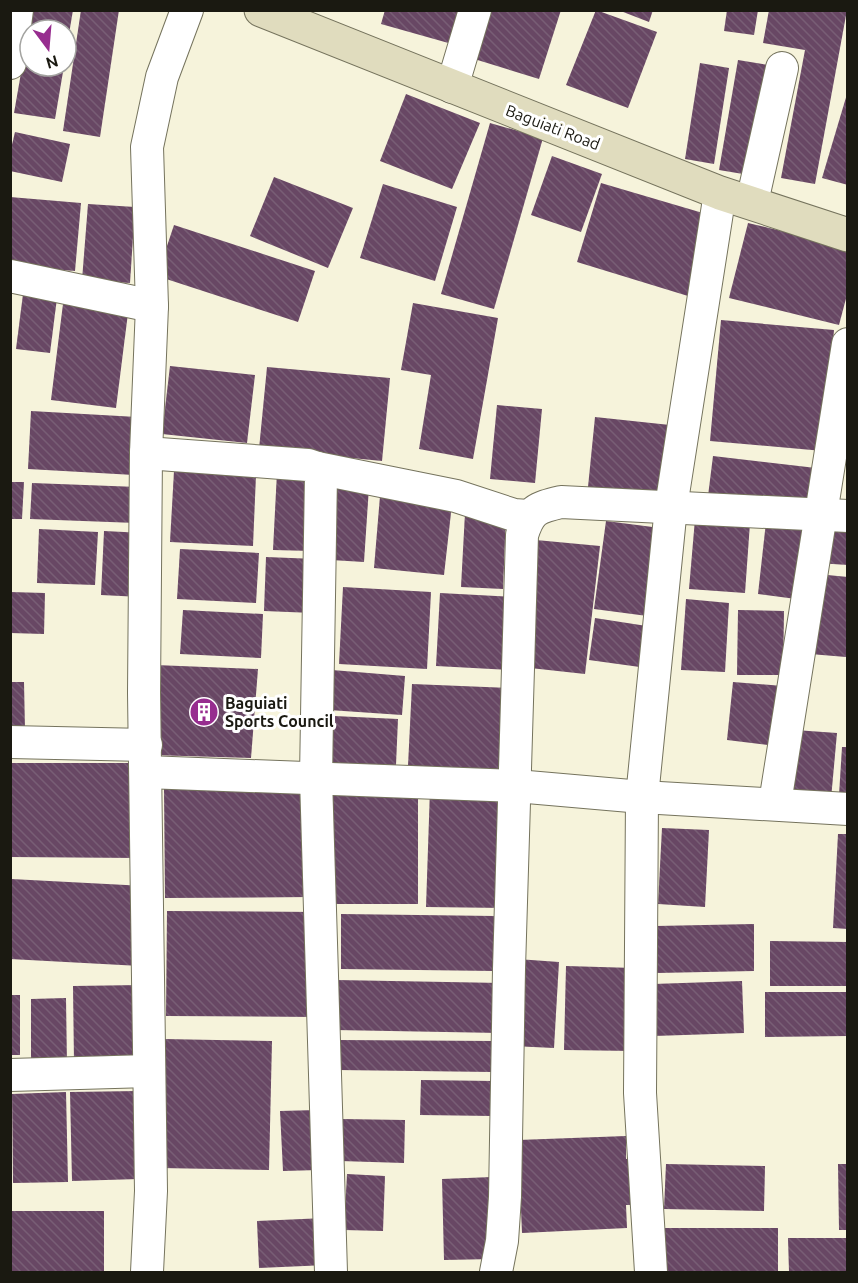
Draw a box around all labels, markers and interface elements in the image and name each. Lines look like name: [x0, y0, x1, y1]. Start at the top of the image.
north arrow: [18, 18, 78, 78]
text: N: [44, 52, 60, 73]
street label: Baguiati Road: [503, 101, 603, 153]
place label: Baguiati Sports Council: [225, 694, 334, 730]
building icon: Baguiati Sports Council: [188, 696, 220, 728]

